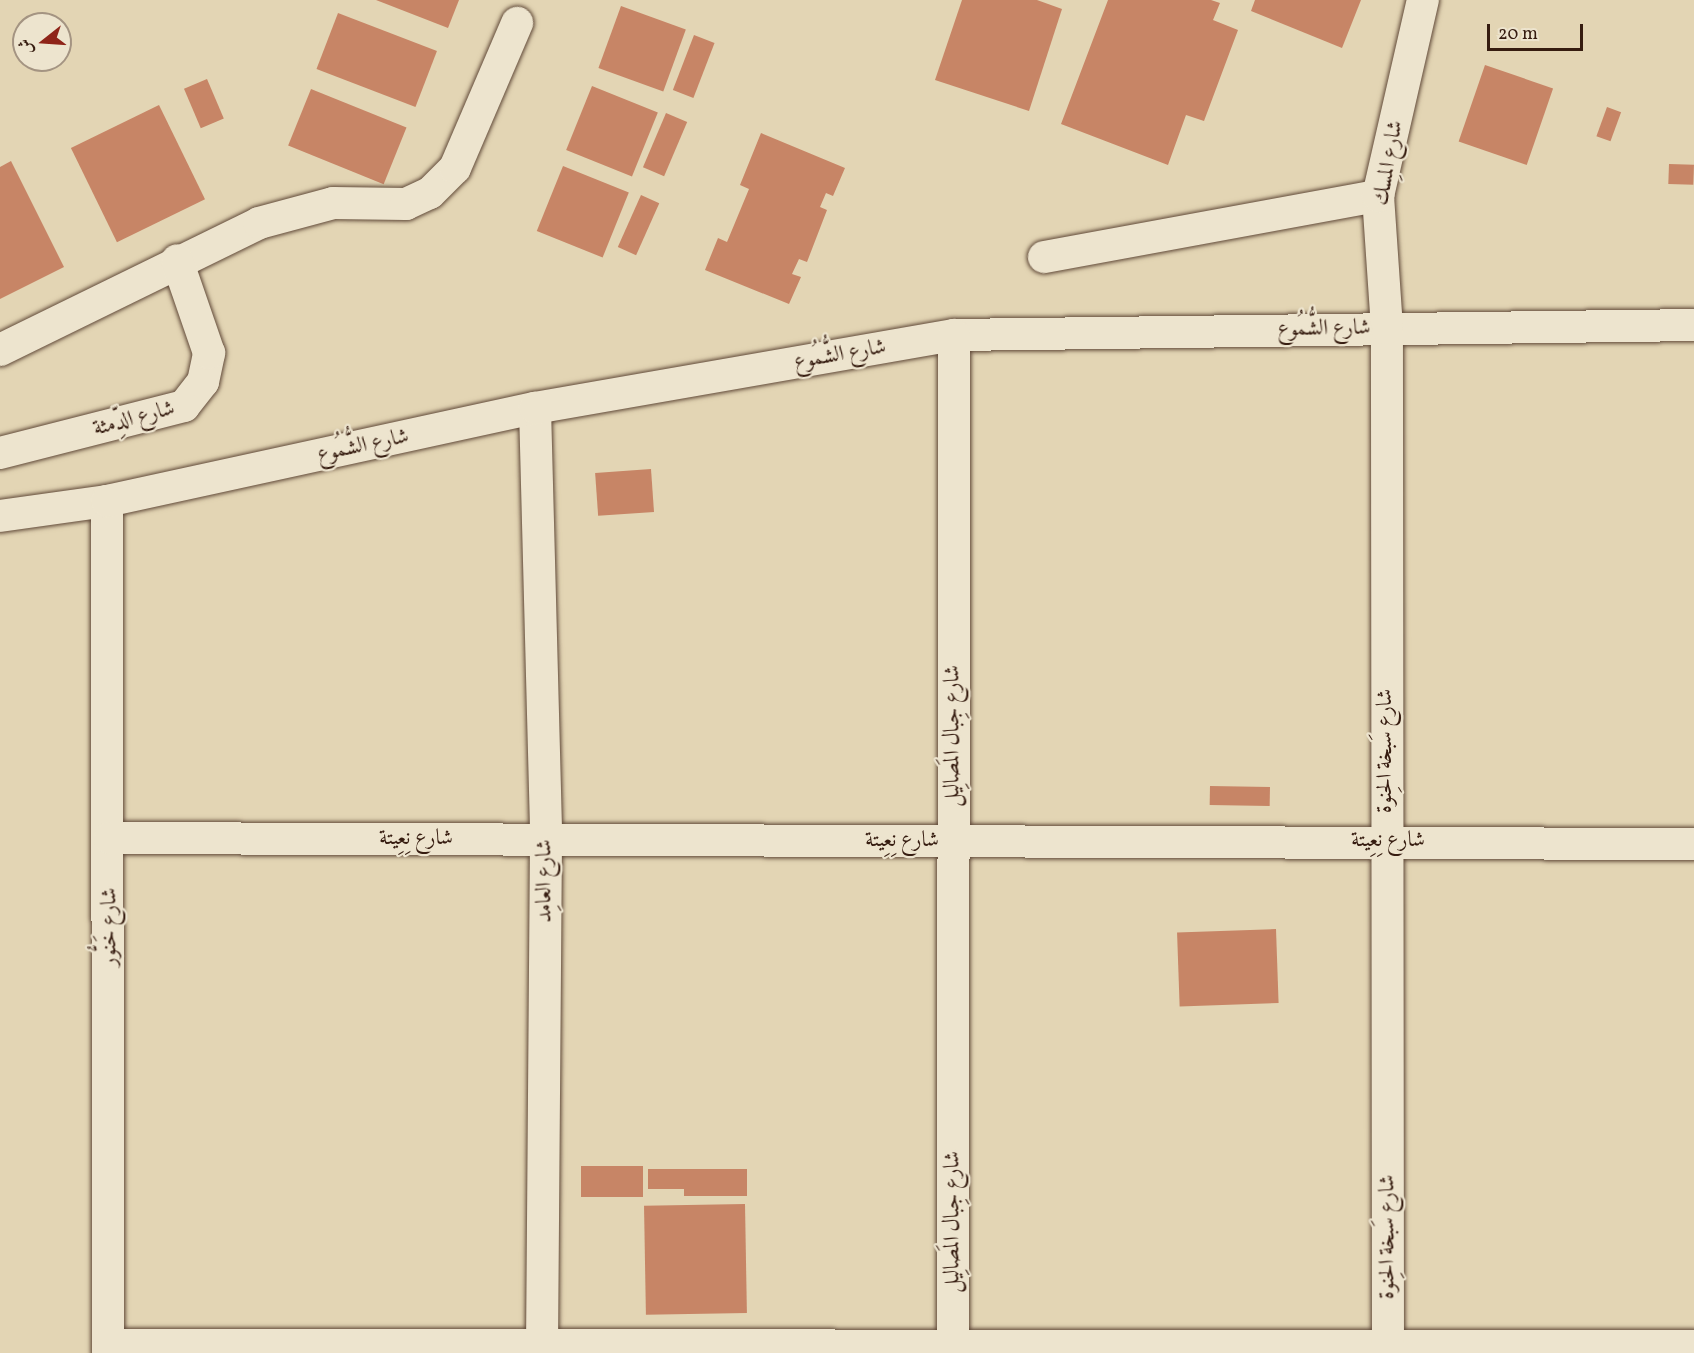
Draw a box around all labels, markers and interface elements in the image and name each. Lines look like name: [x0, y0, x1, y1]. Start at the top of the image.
north arrow: [12, 12, 72, 72]
scale bar: [1490, 12, 1586, 50]
text: 20 m: [1498, 22, 1538, 47]
text: ش: [14, 36, 40, 57]
street label: شارع المِسك: [1369, 118, 1409, 208]
street label: شارع الشُّمُوع: [1277, 315, 1371, 343]
street label: شارع الشُّمُوع: [792, 334, 888, 376]
street label: شارع الدِّمثة: [90, 395, 178, 443]
street label: شارع الشُّمُوع: [315, 423, 411, 469]
street label: شارع جِبال المَصالِيل: [940, 665, 966, 807]
street label: شارع سَبخة الحِنوة: [1373, 689, 1399, 813]
street label: شارع نِعِيتة: [379, 826, 453, 852]
street label: شارع نِعِيتة: [865, 828, 939, 854]
street label: شارع نِعِيتة: [1351, 828, 1425, 854]
street label: شارع العامِد: [532, 839, 558, 923]
street label: شارع خَنُّور: [97, 888, 123, 966]
street label: شارع جِبال المَصالِيل: [940, 1151, 966, 1293]
street label: شارع سَبخة الحِنوة: [1375, 1175, 1401, 1299]

